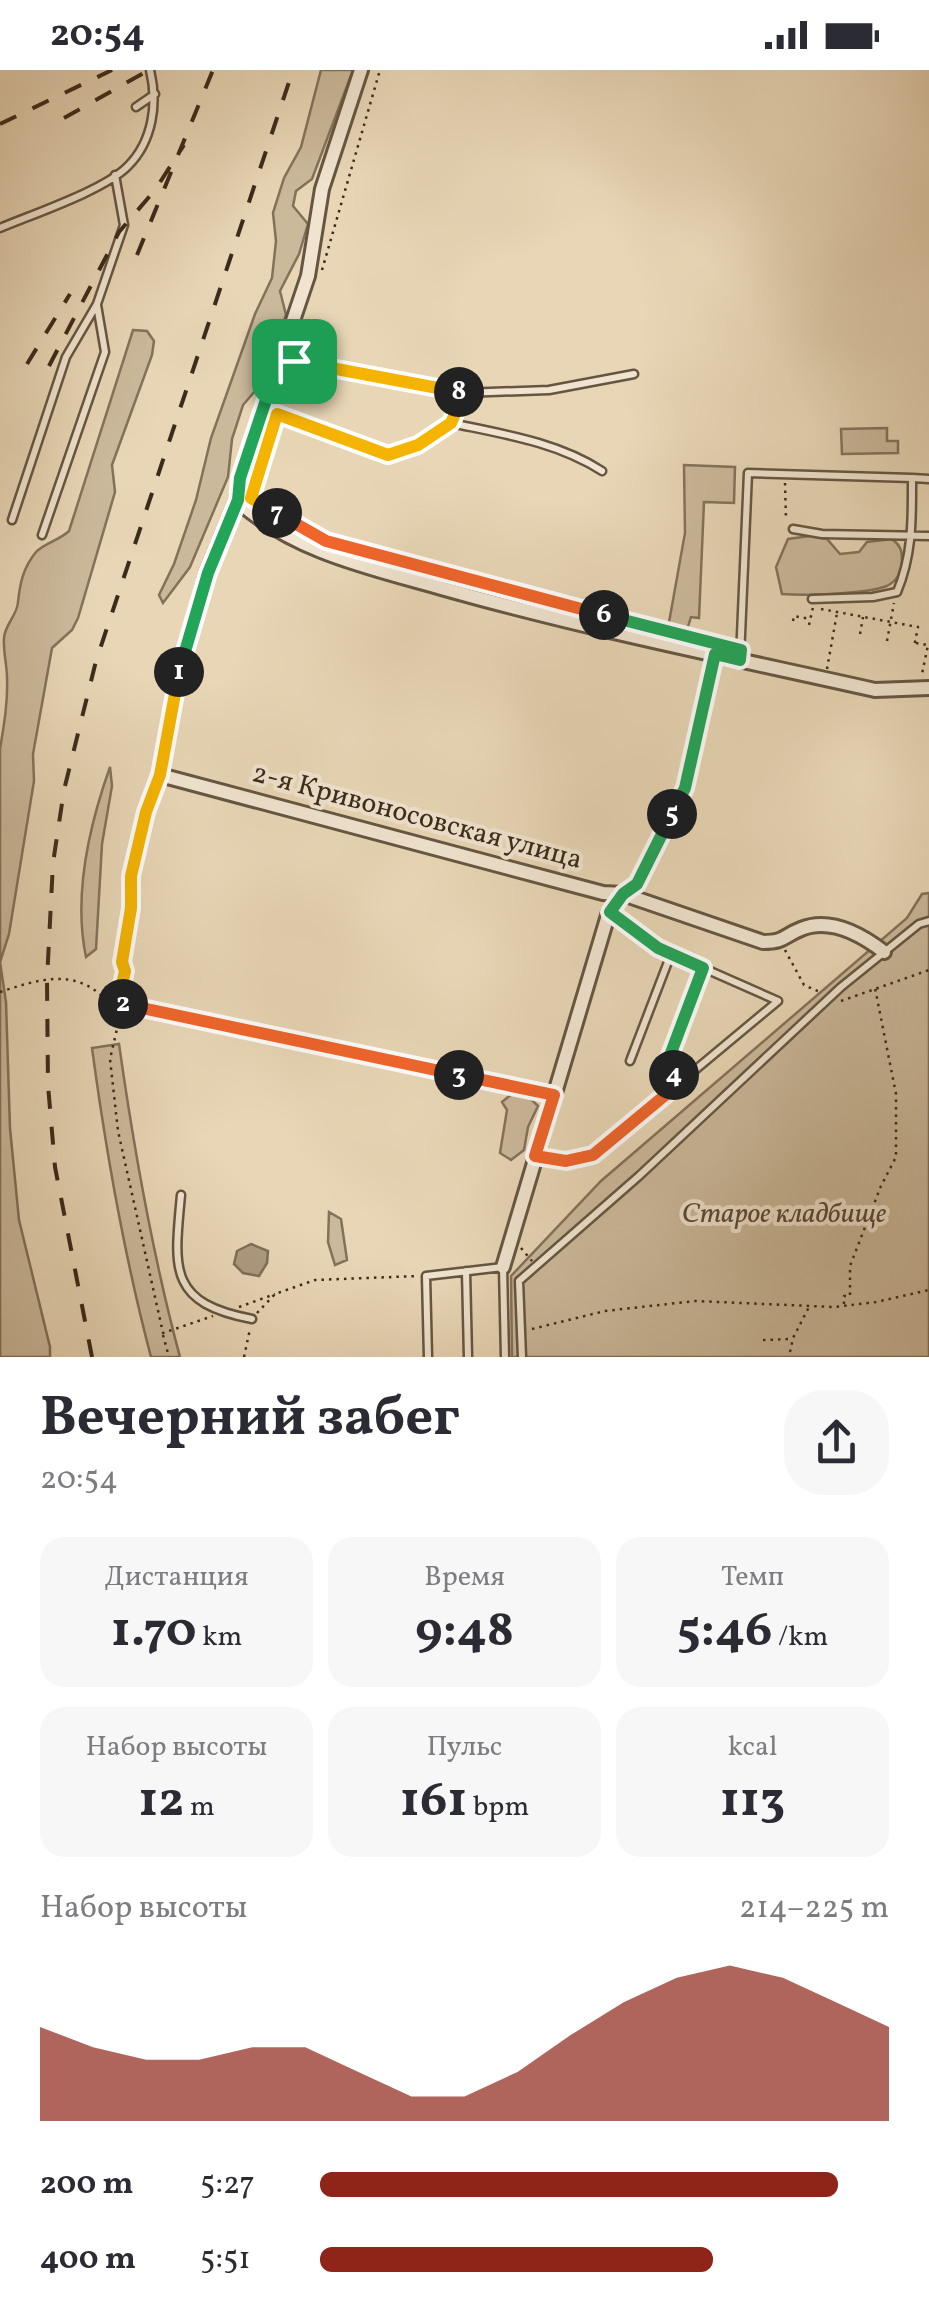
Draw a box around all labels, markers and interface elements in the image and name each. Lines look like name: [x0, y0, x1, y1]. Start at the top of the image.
text: 20:54: [50, 9, 145, 62]
pin: [252, 319, 337, 404]
icon: arrive: [267, 334, 322, 389]
pin: 8: [434, 367, 484, 417]
text: 8: [451, 372, 467, 411]
pin: 7: [252, 488, 302, 538]
text: 7: [270, 493, 284, 532]
pin: 6: [579, 590, 629, 640]
text: 6: [596, 595, 612, 634]
pin: 1: [154, 647, 204, 697]
text: 1: [173, 652, 185, 691]
street label: 2-я Кривоносовская улица: [248, 754, 586, 880]
pin: 5: [647, 789, 697, 839]
text: 5: [665, 794, 679, 833]
pin: 2: [98, 979, 148, 1029]
text: 2: [116, 984, 130, 1023]
pin: 3: [434, 1050, 484, 1100]
pin: 4: [649, 1050, 699, 1100]
text: 3: [452, 1055, 466, 1094]
text: 4: [666, 1055, 682, 1094]
park label: Старое кладбище: [682, 1195, 886, 1234]
text: Вечерний забег: [40, 1382, 460, 1458]
button: share: [784, 1390, 889, 1495]
text: 20:54: [40, 1458, 118, 1502]
text: Дистанция: [104, 1558, 249, 1597]
text: Время: [424, 1558, 505, 1597]
text: Темп: [721, 1558, 784, 1597]
text: 1.70: [111, 1597, 197, 1667]
text: 9:48: [415, 1597, 514, 1667]
text: 5:46: [677, 1597, 772, 1667]
text: km: [197, 1618, 242, 1657]
text: /km: [772, 1618, 828, 1657]
text: Набор высоты: [86, 1728, 267, 1767]
text: Пульс: [427, 1728, 502, 1767]
text: kcal: [728, 1728, 777, 1767]
text: 12: [138, 1767, 184, 1837]
text: 161: [400, 1767, 467, 1837]
text: 113: [720, 1767, 785, 1837]
text: m: [184, 1788, 215, 1827]
text: bpm: [467, 1788, 529, 1827]
text: Набор высоты: [40, 1887, 247, 1931]
text: 214–225 m: [739, 1887, 889, 1931]
text: 200 m: [40, 2163, 134, 2207]
text: 5:27: [200, 2163, 255, 2207]
text: 400 m: [40, 2238, 136, 2282]
text: 5:51: [200, 2238, 251, 2282]

